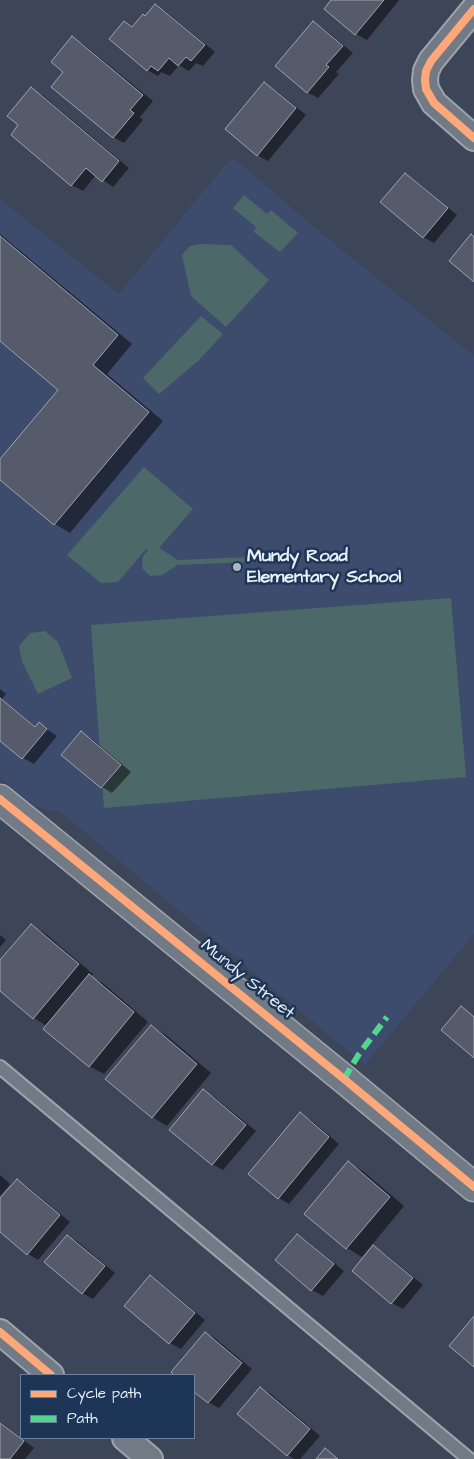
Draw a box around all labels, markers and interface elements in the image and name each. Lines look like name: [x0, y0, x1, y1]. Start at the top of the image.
place label: Mundy Road Elementary School: [247, 546, 401, 588]
marker: Mundy Road Elementary School: [231, 561, 243, 573]
street label: Mundy Street: [196, 935, 298, 1025]
legend: [20, 1374, 195, 1439]
text: Cycle path: [67, 1383, 141, 1404]
text: Path: [67, 1408, 98, 1429]

